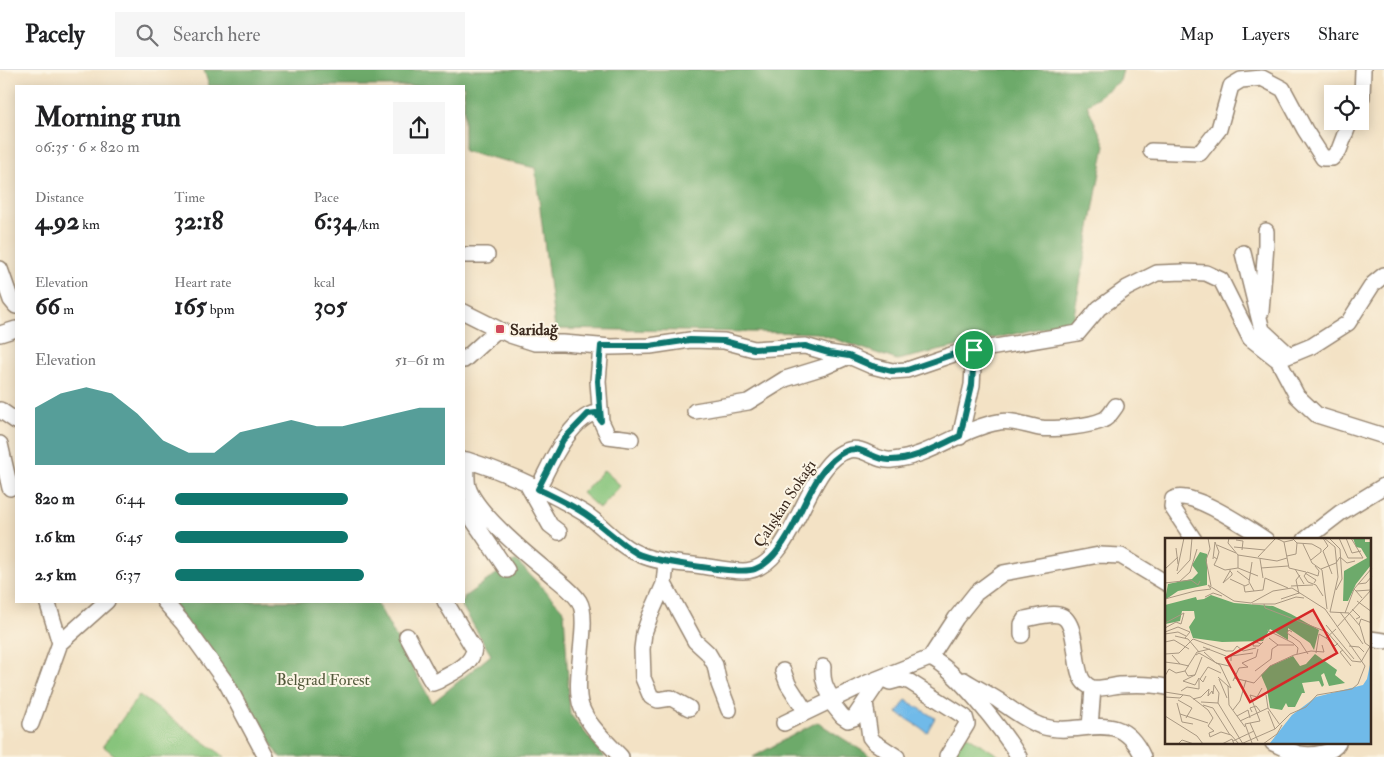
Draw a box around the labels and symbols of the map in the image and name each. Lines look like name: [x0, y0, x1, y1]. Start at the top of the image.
place label: Saridağ: [510, 320, 559, 341]
marker: Saridağ: [494, 323, 506, 335]
pin: [953, 329, 995, 371]
street label: Çalışkan Sokağı: [749, 456, 821, 551]
inset map: [1165, 538, 1372, 744]
park label: Belgrad Forest: [276, 670, 370, 690]

